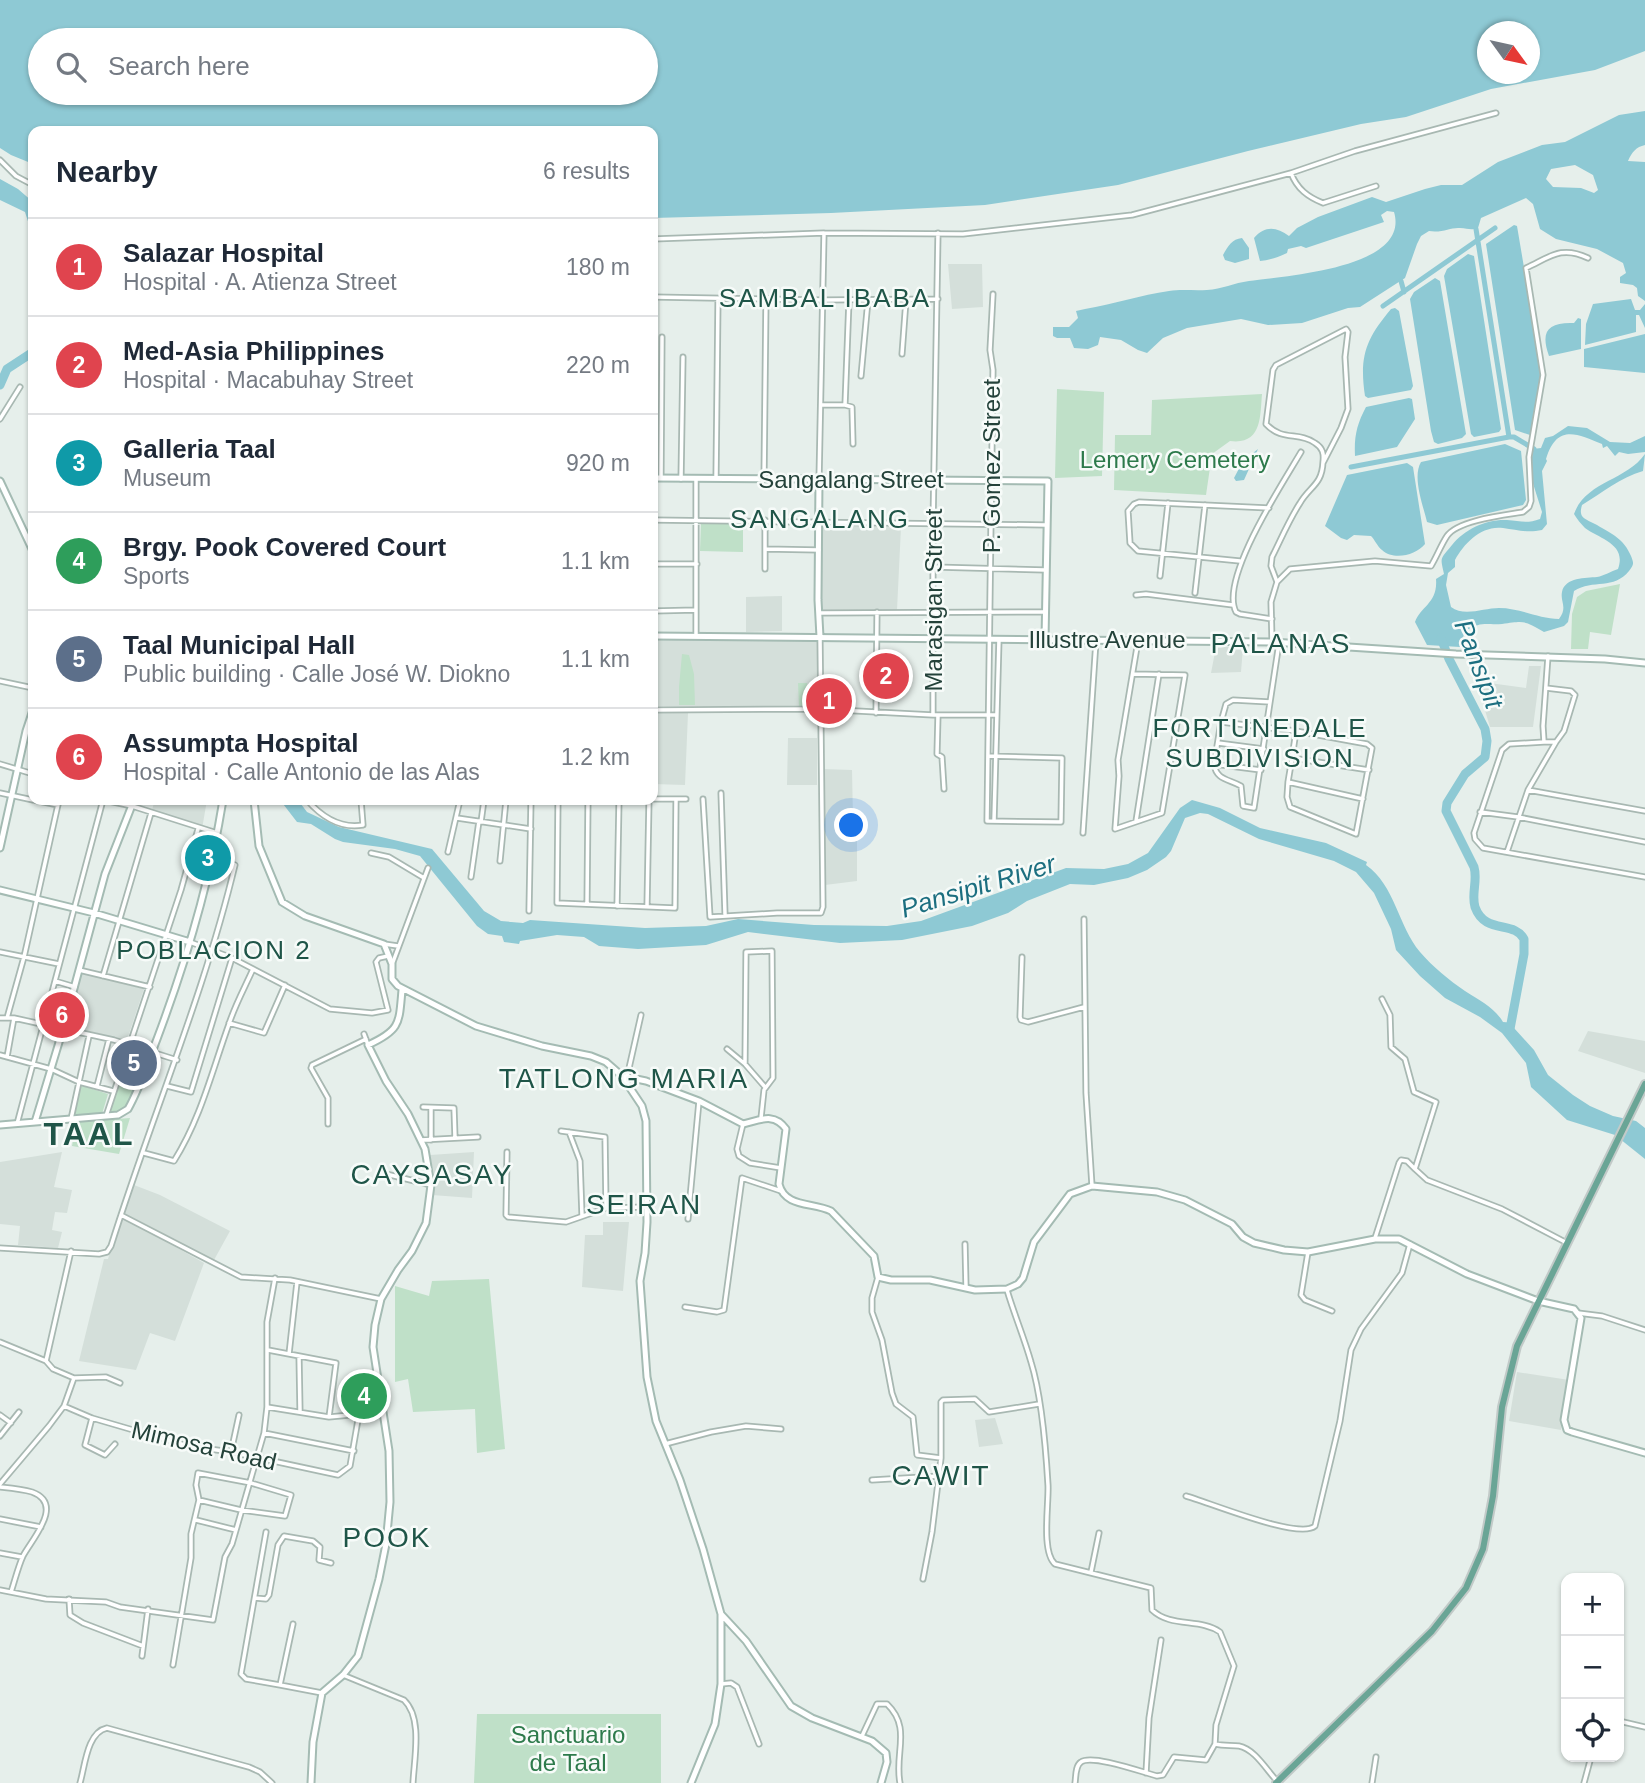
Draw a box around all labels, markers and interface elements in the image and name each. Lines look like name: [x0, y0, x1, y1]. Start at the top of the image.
north arrow: [1477, 21, 1540, 84]
search box: [28, 28, 658, 105]
icon: search: [52, 48, 90, 86]
text: Search here: [108, 51, 250, 81]
text: Nearby: [56, 155, 158, 188]
text: 6 results: [543, 158, 630, 184]
text: Salazar Hospital: [123, 238, 324, 268]
text: 1: [73, 254, 85, 280]
text: 180 m: [566, 254, 630, 280]
text: Hospital · A. Atienza Street: [123, 269, 397, 295]
district label: SAMBAL IBABA: [719, 283, 931, 313]
text: Med-Asia Philippines: [123, 336, 385, 366]
text: 2: [73, 352, 85, 378]
text: 220 m: [566, 352, 630, 378]
text: Hospital · Macabuhay Street: [123, 367, 413, 393]
street label: P. Gomez Street: [978, 379, 1005, 553]
text: Galleria Taal: [123, 434, 276, 464]
park label: Lemery Cemetery: [1080, 446, 1270, 473]
text: 3: [73, 450, 85, 476]
text: 920 m: [566, 450, 630, 476]
text: Museum: [123, 465, 211, 491]
street label: Sangalang Street: [758, 466, 944, 493]
district label: SANGALANG: [730, 504, 910, 534]
street label: Marasigan Street: [920, 508, 947, 691]
text: Brgy. Pook Covered Court: [123, 532, 446, 562]
text: 4: [73, 548, 85, 574]
text: 1.1 km: [561, 548, 630, 574]
text: Sports: [123, 563, 189, 589]
water label: Pansipit: [1448, 615, 1510, 714]
street label: Illustre Avenue: [1029, 626, 1186, 653]
district label: PALANAS: [1210, 628, 1352, 659]
text: Taal Municipal Hall: [123, 630, 355, 660]
text: 5: [73, 646, 85, 672]
text: 1.1 km: [561, 646, 630, 672]
pin: 2: [863, 650, 909, 702]
text: Public building · Calle José W. Diokno: [123, 661, 510, 687]
pin: 1: [806, 675, 852, 727]
district label: FORTUNEDALE SUBDIVISION: [1152, 713, 1368, 773]
text: Assumpta Hospital: [123, 728, 359, 758]
text: 6: [73, 744, 85, 770]
text: 1.2 km: [561, 744, 630, 770]
text: Hospital · Calle Antonio de las Alas: [123, 759, 480, 785]
your location: [834, 808, 868, 842]
pin: 3: [185, 832, 231, 884]
water label: Pansipit River: [897, 848, 1060, 924]
district label: POBLACION 2: [116, 935, 312, 965]
pin: 6: [39, 989, 85, 1041]
pin: 5: [111, 1037, 157, 1089]
district label: TATLONG MARIA: [499, 1063, 749, 1094]
district label: TAAL: [44, 1116, 134, 1152]
district label: CAYSASAY: [351, 1159, 513, 1190]
district label: SEIRAN: [586, 1189, 702, 1220]
pin: 4: [341, 1370, 387, 1422]
street label: Mimosa Road: [129, 1416, 279, 1475]
district label: CAWIT: [891, 1460, 991, 1491]
district label: POOK: [343, 1522, 431, 1553]
map controls: [1561, 1573, 1624, 1762]
button: +: [1561, 1573, 1624, 1636]
button: −: [1561, 1636, 1624, 1699]
button: locate: [1561, 1699, 1624, 1762]
park label: Sanctuario de Taal: [511, 1721, 625, 1776]

